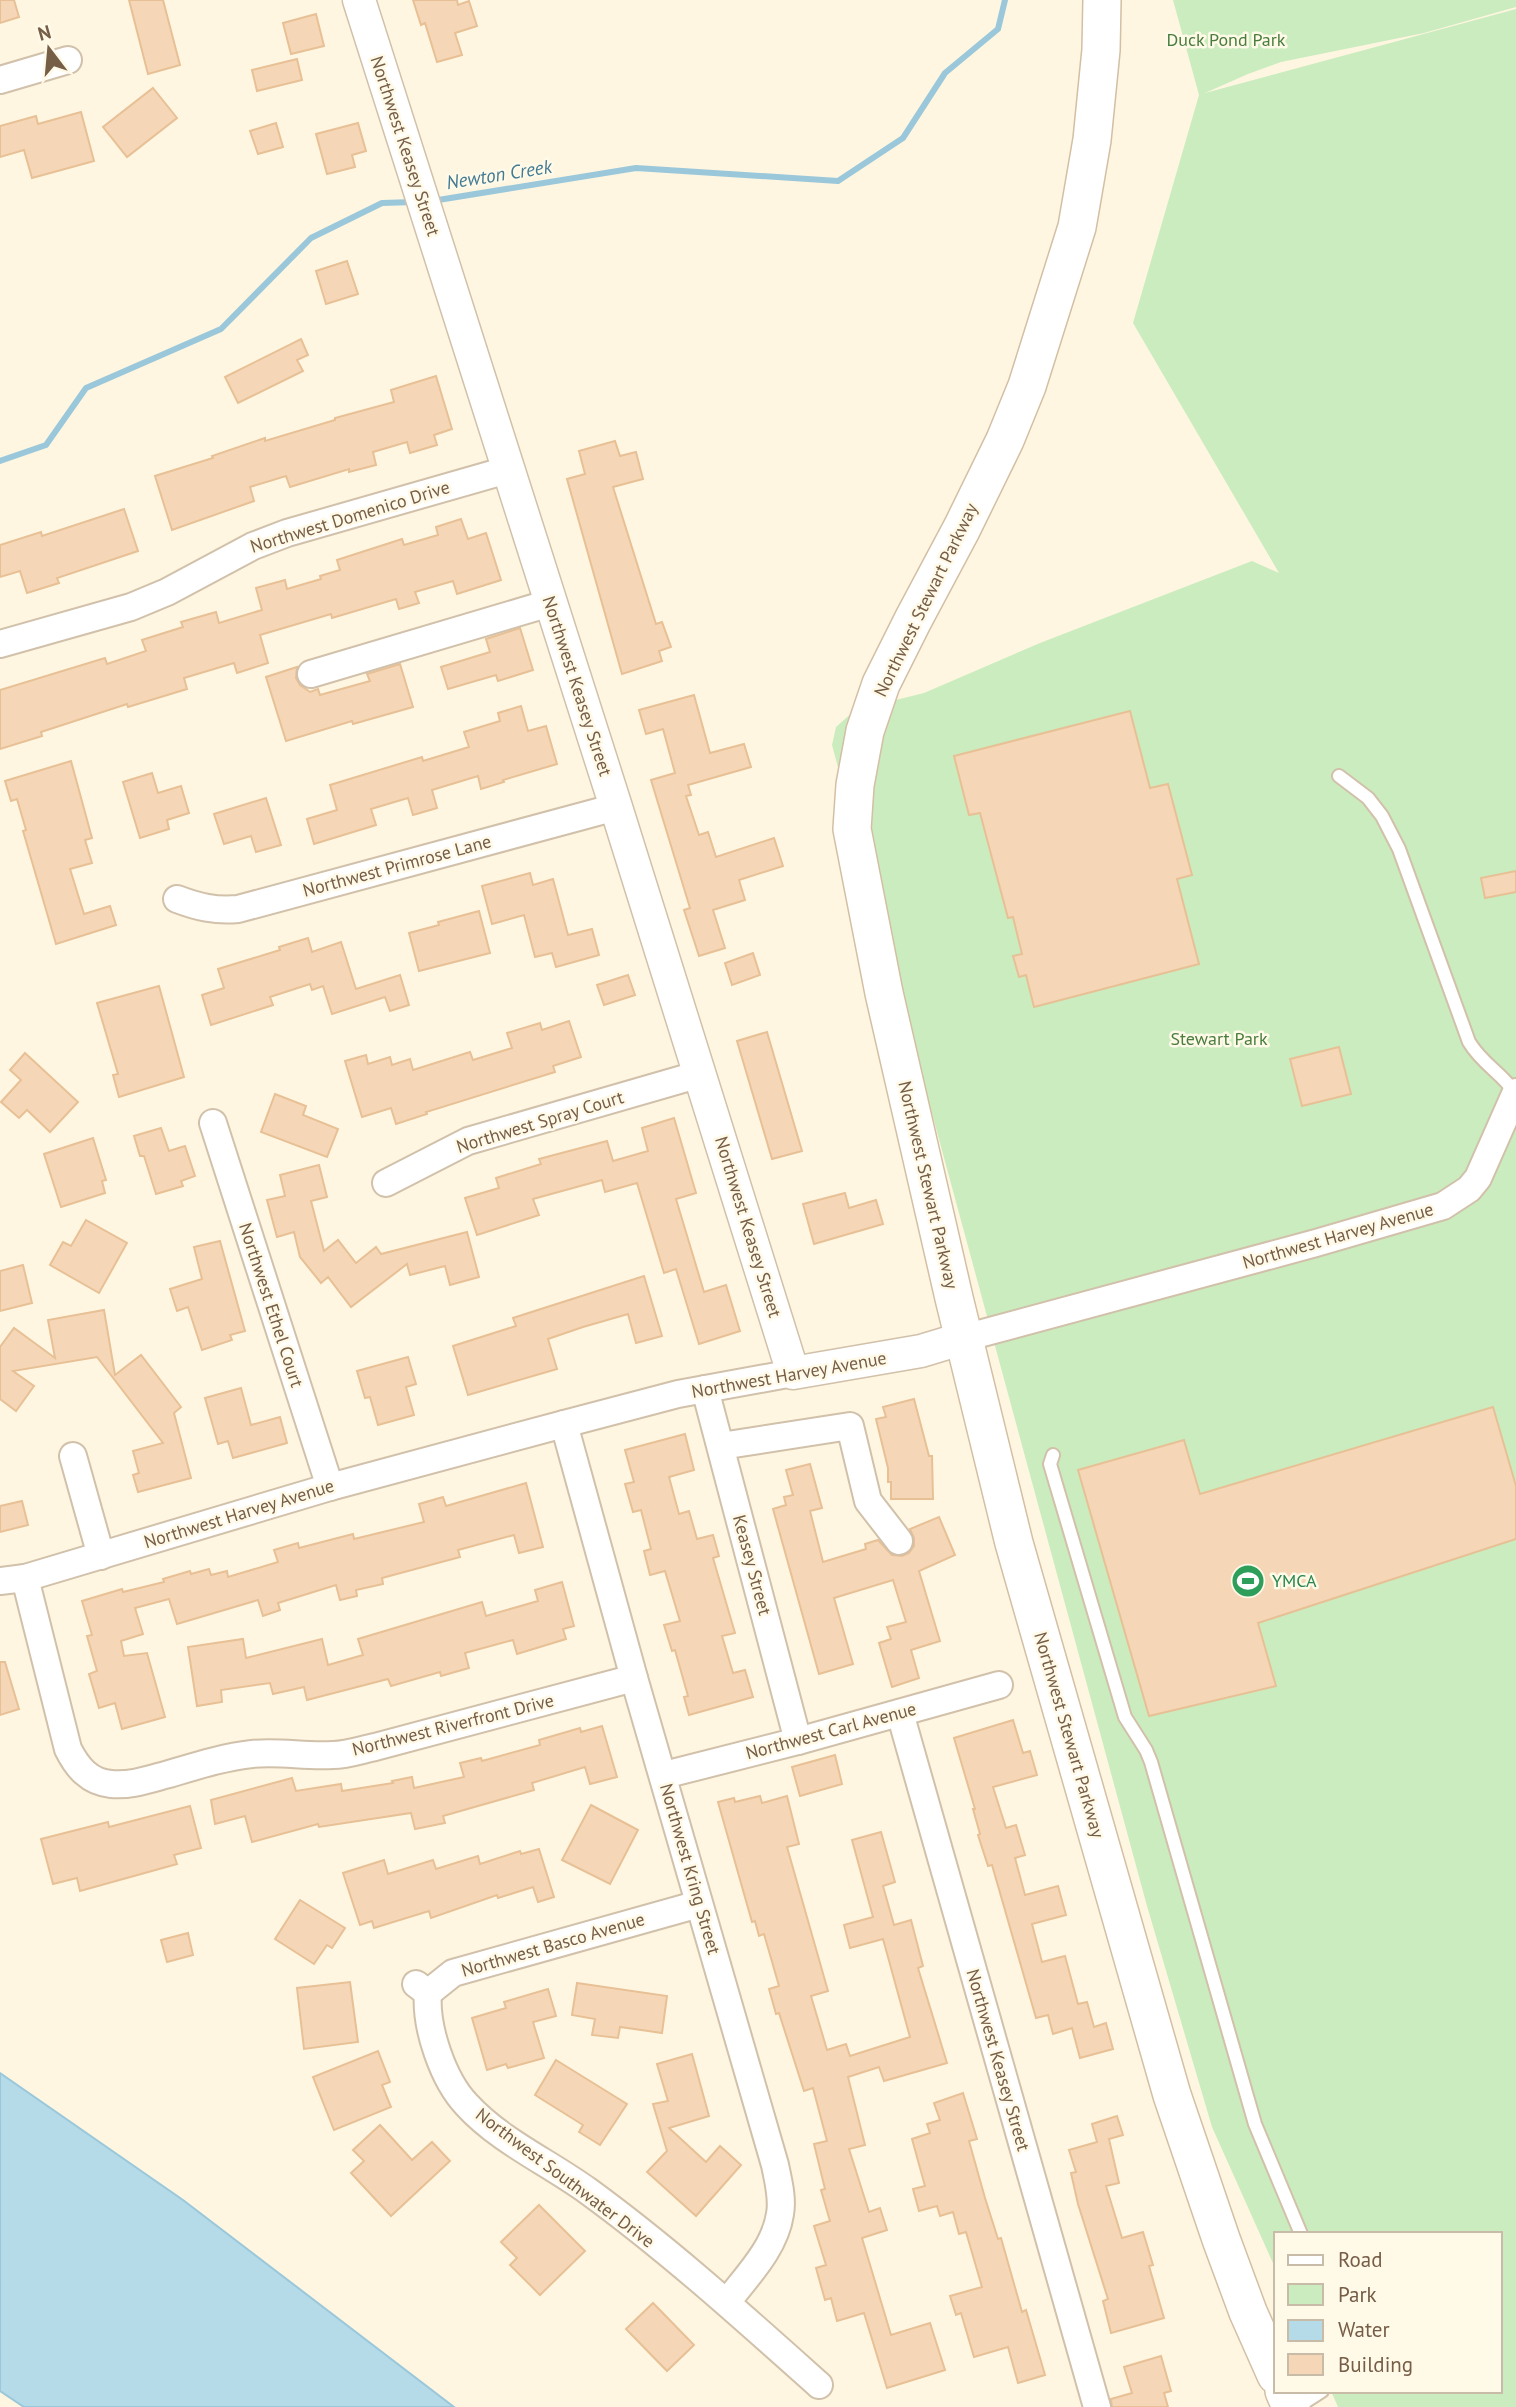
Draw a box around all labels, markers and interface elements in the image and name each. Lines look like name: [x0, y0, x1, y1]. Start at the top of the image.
north arrow: [14, 14, 84, 84]
text: N: [35, 19, 54, 46]
park label: Duck Pond Park: [1167, 28, 1286, 51]
street label: Northwest Keasey Street: [365, 53, 445, 239]
water label: Newton Creek: [444, 154, 555, 194]
street label: Northwest Domenico Drive: [247, 475, 452, 558]
street label: Northwest Stewart Parkway: [869, 499, 983, 700]
street label: Northwest Keasey Street: [537, 593, 617, 779]
street label: Northwest Primrose Lane: [300, 829, 494, 902]
park label: Stewart Park: [1170, 1027, 1268, 1050]
street label: Northwest Stewart Parkway: [893, 1079, 964, 1292]
street label: Northwest Spray Court: [453, 1085, 626, 1158]
street label: Northwest Keasey Street: [710, 1134, 787, 1320]
street label: Northwest Harvey Avenue: [1240, 1197, 1436, 1274]
street label: Northwest Ethel Court: [234, 1220, 309, 1390]
street label: Northwest Harvey Avenue: [690, 1346, 888, 1403]
street label: Northwest Harvey Avenue: [141, 1474, 337, 1553]
street label: Keasey Street: [728, 1512, 777, 1618]
sports icon: YMCA: [1229, 1562, 1267, 1600]
place label: YMCA: [1272, 1569, 1317, 1592]
street label: Northwest Stewart Parkway: [1029, 1629, 1110, 1841]
street label: Northwest Riverfront Drive: [350, 1688, 556, 1761]
street label: Northwest Carl Avenue: [743, 1697, 919, 1764]
street label: Northwest Kring Street: [655, 1781, 726, 1957]
street label: Northwest Basco Avenue: [458, 1907, 647, 1982]
street label: Northwest Keasey Street: [962, 1966, 1035, 2153]
street label: Northwest Southwater Drive: [471, 2103, 659, 2252]
legend: [1274, 2232, 1502, 2393]
text: Road: [1338, 2246, 1382, 2273]
text: Park: [1338, 2281, 1377, 2308]
text: Water: [1338, 2316, 1390, 2343]
text: Building: [1338, 2351, 1413, 2378]

